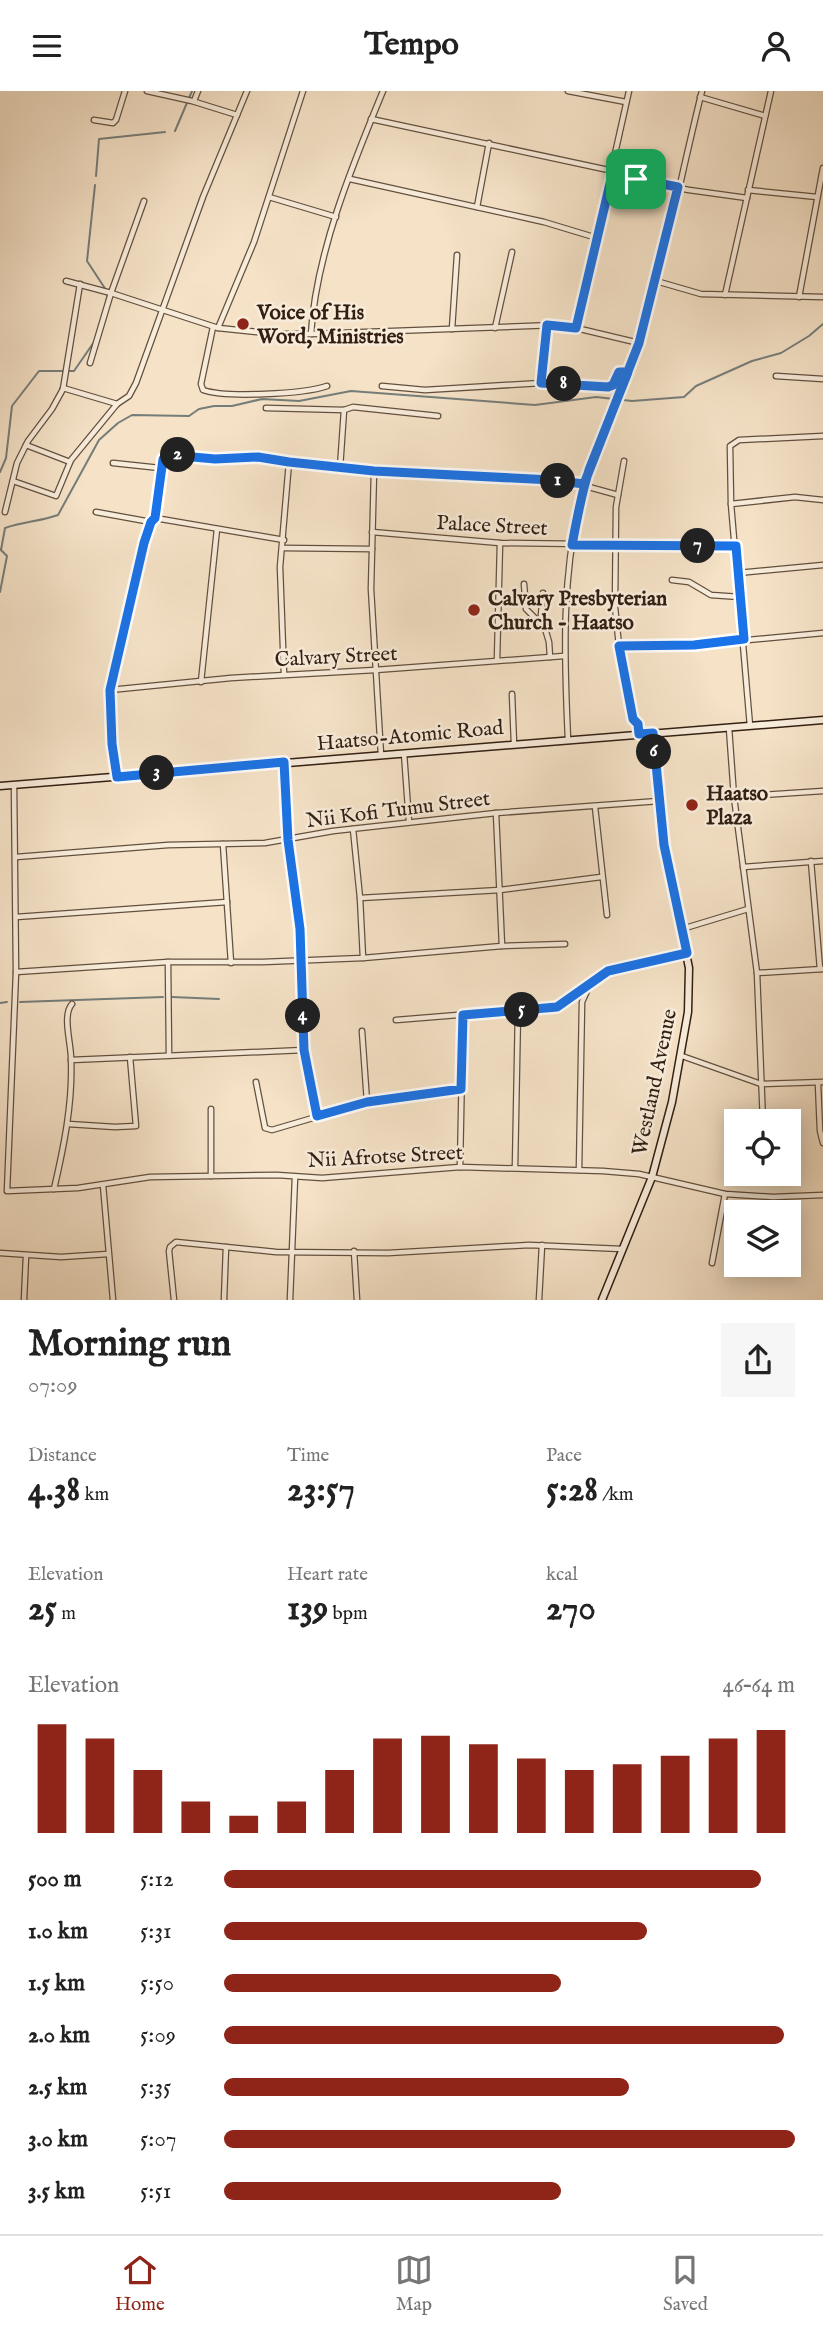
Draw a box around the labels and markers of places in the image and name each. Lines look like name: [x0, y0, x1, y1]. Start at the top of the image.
pin: [606, 149, 666, 209]
place label: Voice of His Word, Ministries: [256, 300, 404, 351]
marker: Voice of His Word, Ministries: [235, 316, 251, 332]
pin: 8: [546, 367, 582, 401]
pin: 2: [160, 437, 196, 473]
pin: 1: [540, 463, 576, 499]
pin: 7: [680, 529, 716, 563]
place label: Calvary Presbyterian Church - Haatso: [488, 586, 667, 637]
marker: Calvary Presbyterian Church - Haatso: [466, 602, 482, 618]
pin: 6: [636, 735, 672, 769]
pin: 3: [140, 755, 174, 791]
place label: Haatso Plaza: [706, 781, 769, 832]
marker: Haatso Plaza: [684, 797, 700, 813]
pin: 5: [504, 993, 540, 1027]
pin: 4: [286, 999, 320, 1033]

